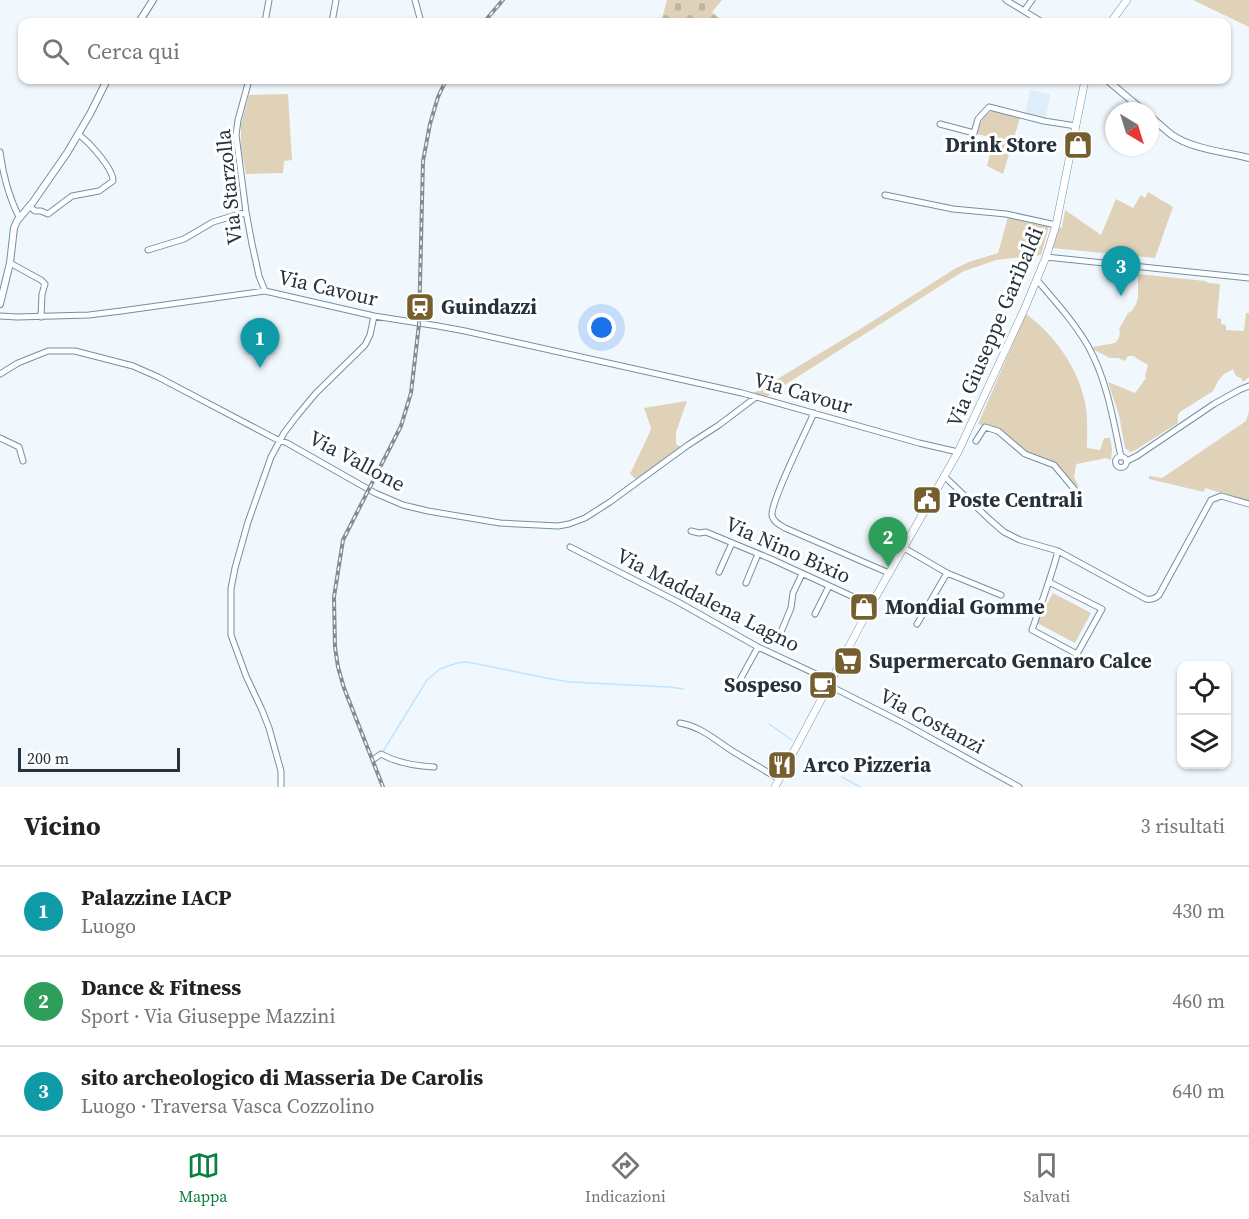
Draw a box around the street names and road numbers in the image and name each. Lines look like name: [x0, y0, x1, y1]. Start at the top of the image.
street label: Via Starzolla: [208, 128, 249, 246]
street label: Via Giuseppe Garibaldi: [939, 222, 1050, 431]
street label: Via Cavour: [275, 262, 381, 313]
street label: Via Cavour: [750, 365, 856, 420]
street label: Via Vallone: [304, 423, 411, 498]
street label: Via Nino Bixio: [721, 509, 856, 590]
street label: Via Maddalena Lagno: [612, 541, 805, 658]
street label: Via Costanzi: [875, 681, 990, 760]

